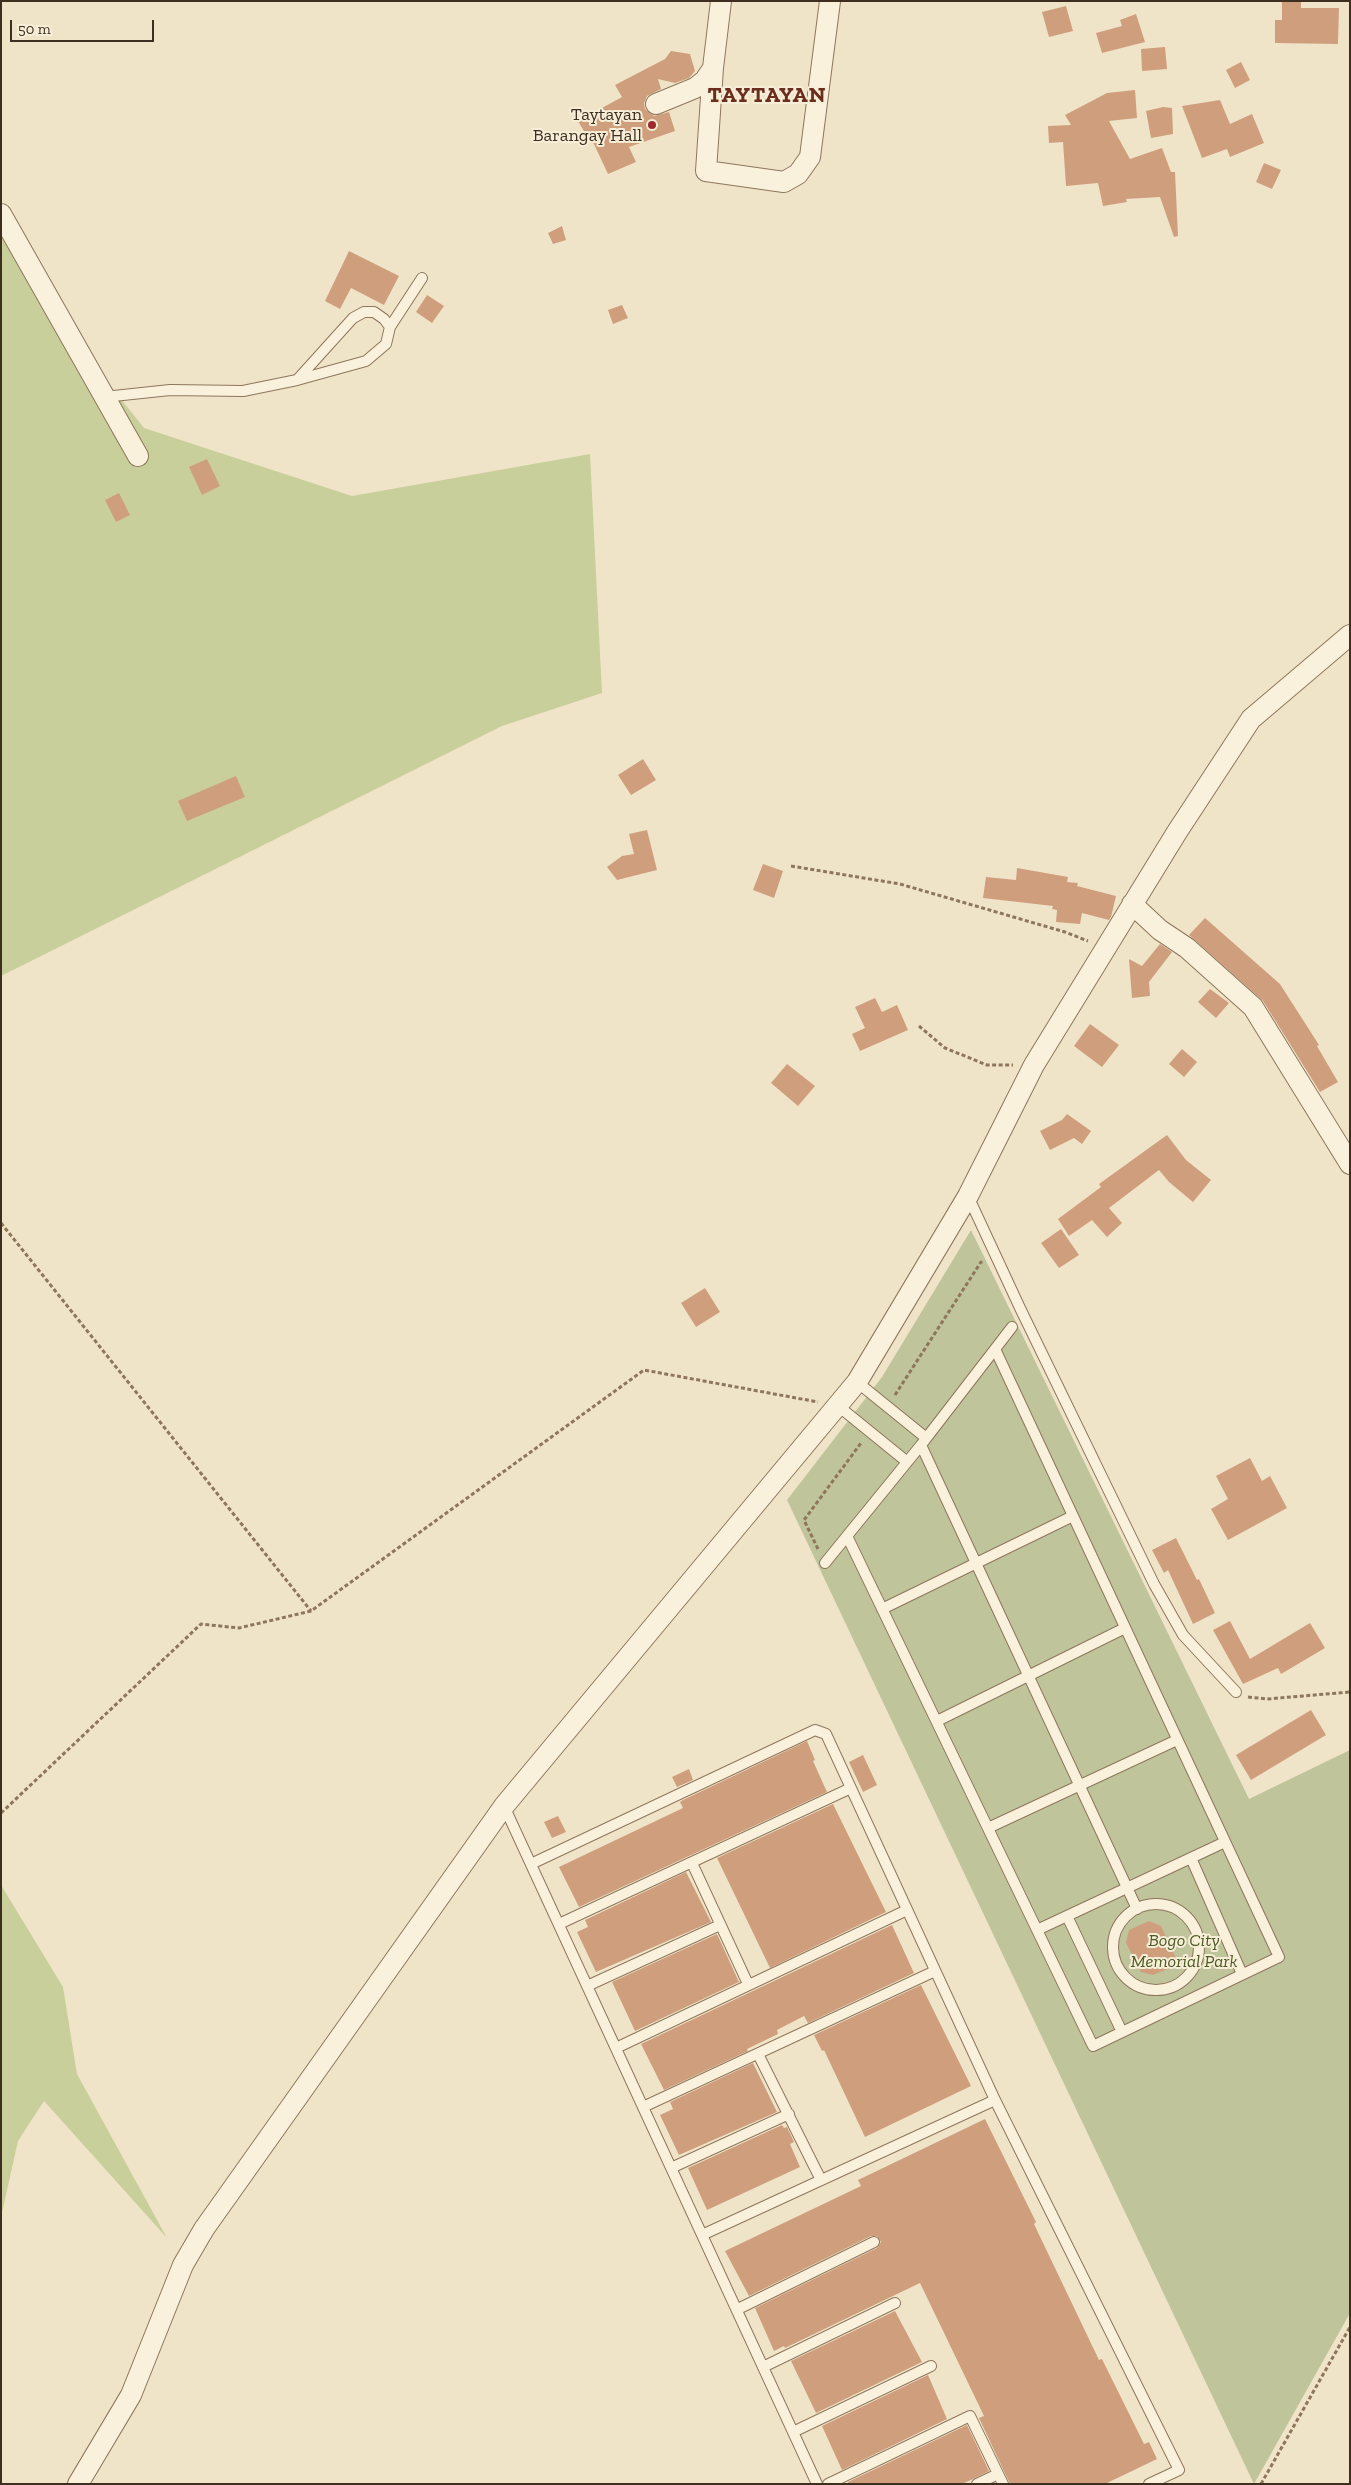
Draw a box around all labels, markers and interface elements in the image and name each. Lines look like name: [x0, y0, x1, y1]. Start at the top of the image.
scale bar: [12, 10, 156, 42]
text: 50 m: [18, 20, 51, 38]
district label: TAYTAYAN: [707, 83, 827, 109]
place label: Taytayan Barangay Hall: [533, 104, 642, 146]
marker: Taytayan Barangay Hall: [646, 119, 658, 131]
park label: Bogo City Memorial Park: [1131, 1930, 1237, 1972]

